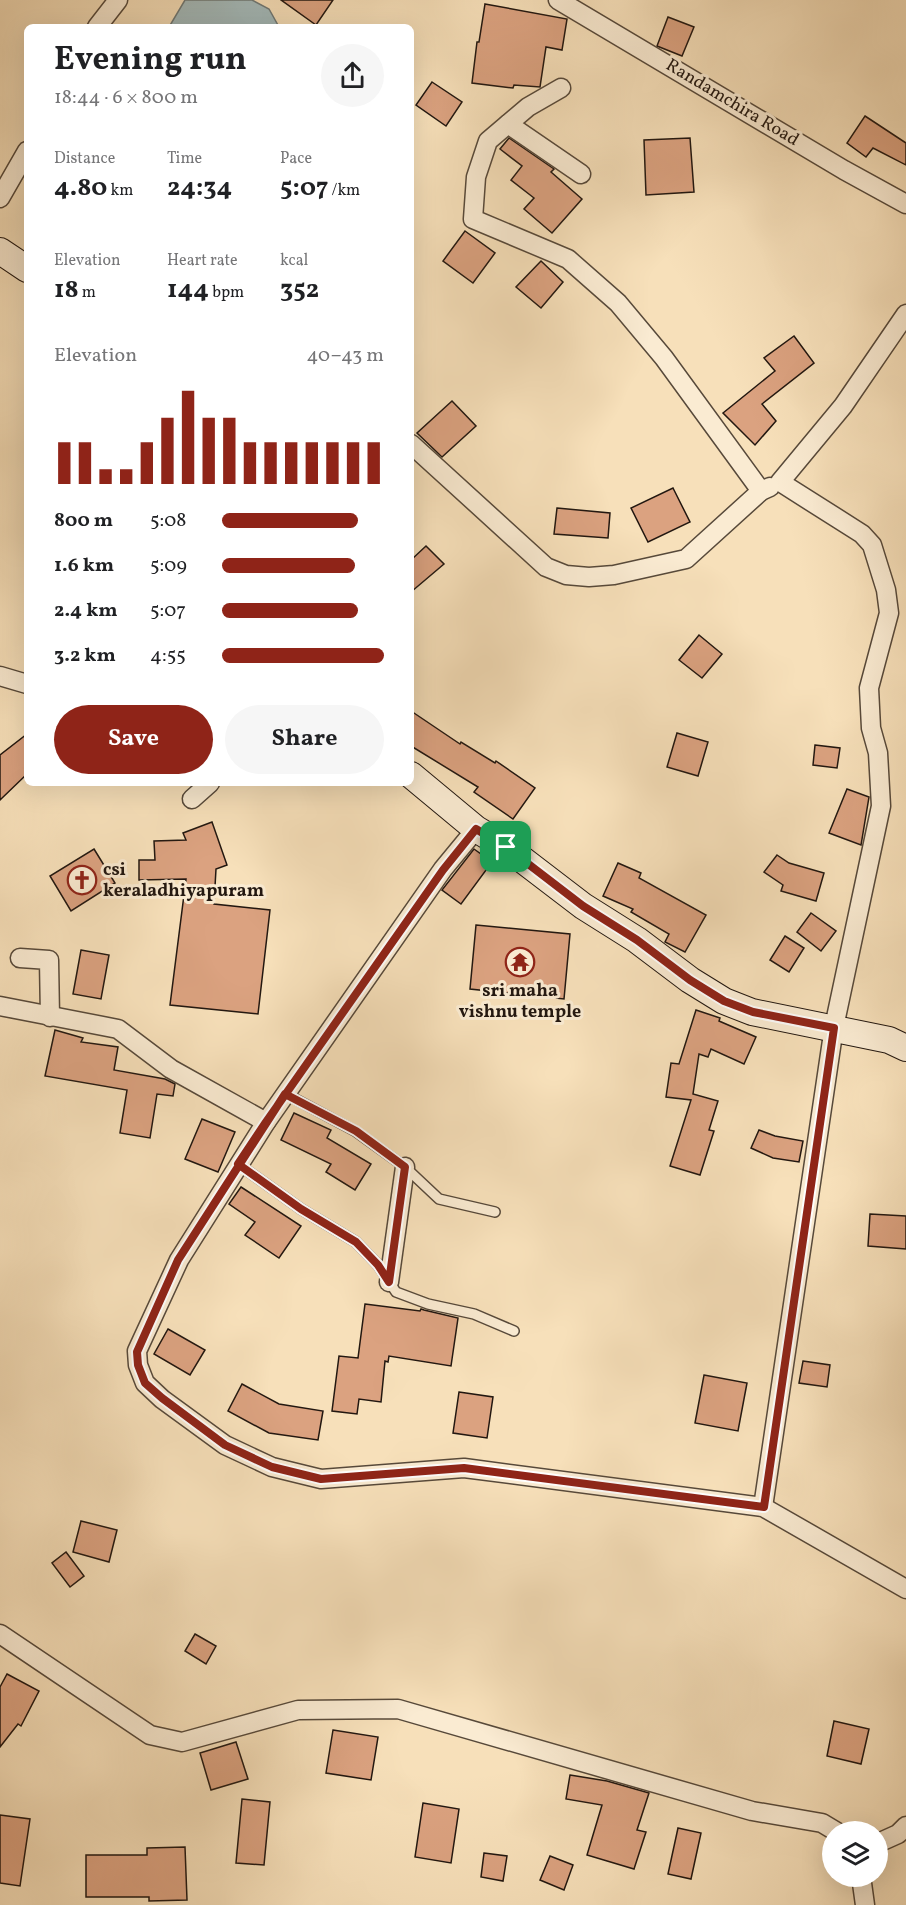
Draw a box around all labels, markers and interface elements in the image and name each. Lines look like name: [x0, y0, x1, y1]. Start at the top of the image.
text: Evening run: [54, 38, 247, 84]
button: share: [321, 44, 384, 107]
street label: Randamchira Road: [661, 53, 803, 153]
text: 18:44 · 6 × 800 m: [54, 84, 198, 112]
text: Distance: [54, 148, 115, 170]
text: Time: [167, 148, 202, 170]
text: Pace: [280, 148, 312, 170]
text: 4.80: [54, 170, 107, 206]
text: 24:34: [167, 170, 232, 206]
text: 5:07: [280, 170, 328, 206]
text: km: [107, 180, 133, 202]
text: /km: [328, 180, 360, 202]
text: Elevation: [54, 250, 121, 272]
text: Heart rate: [167, 250, 238, 272]
text: kcal: [280, 250, 308, 272]
text: 18: [54, 272, 79, 308]
text: 144: [167, 272, 209, 308]
text: 352: [280, 272, 319, 308]
text: m: [79, 282, 96, 304]
text: bpm: [209, 282, 244, 304]
text: Elevation: [54, 342, 137, 370]
text: 40–43 m: [306, 342, 384, 370]
text: 800 m: [54, 507, 113, 535]
text: 5:08: [150, 507, 187, 535]
text: 1.6 km: [54, 552, 114, 580]
text: 5:09: [150, 552, 187, 580]
text: 2.4 km: [54, 597, 118, 625]
text: 5:07: [150, 597, 186, 625]
text: 3.2 km: [54, 642, 116, 670]
text: 4:55: [150, 642, 186, 670]
button: Save: [54, 705, 213, 774]
button: Share: [225, 705, 384, 774]
pin: [480, 821, 531, 872]
icon: arrive: [489, 830, 522, 863]
place label: csi keraladhiyapuram: [103, 858, 264, 904]
church icon: csi keraladhiyapuram: [66, 864, 98, 896]
temple icon: sri maha vishnu temple: [504, 946, 536, 978]
place label: sri maha vishnu temple: [459, 979, 581, 1025]
map controls: [822, 1821, 888, 1887]
button: layers: [822, 1821, 888, 1887]

